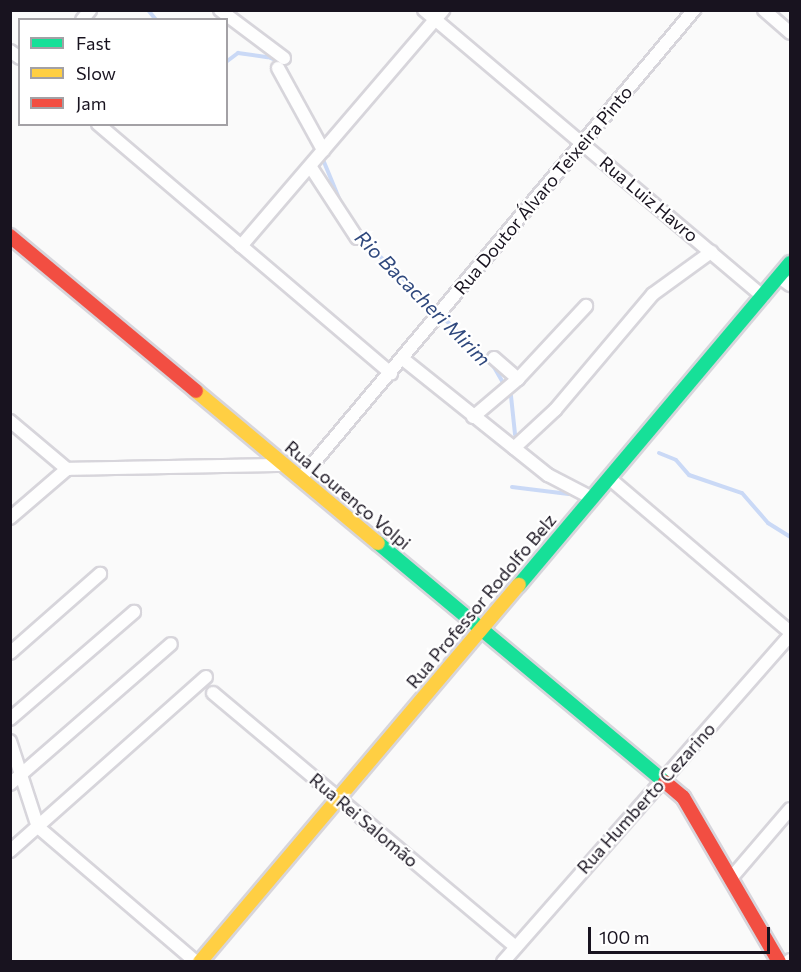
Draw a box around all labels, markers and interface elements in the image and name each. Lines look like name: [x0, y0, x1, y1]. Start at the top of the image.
legend: [18, 18, 228, 126]
text: Fast: [76, 32, 111, 54]
text: Slow: [76, 62, 116, 84]
street label: Rua Doutor Álvaro Teixeira Pinto: [449, 81, 637, 299]
text: Jam: [76, 92, 106, 114]
street label: Rua Luiz Havro: [595, 152, 703, 246]
water label: Rio Bacacheri Mirim: [350, 225, 496, 371]
street label: Rua Lourenço Volpi: [281, 436, 415, 554]
street label: Rua Professor Rodolfo Belz: [402, 509, 560, 693]
street label: Rua Humberto Cezarino: [572, 718, 720, 878]
street label: Rua Rei Salomão: [305, 768, 423, 872]
scale bar: [591, 915, 772, 953]
text: 100 m: [599, 926, 649, 948]

